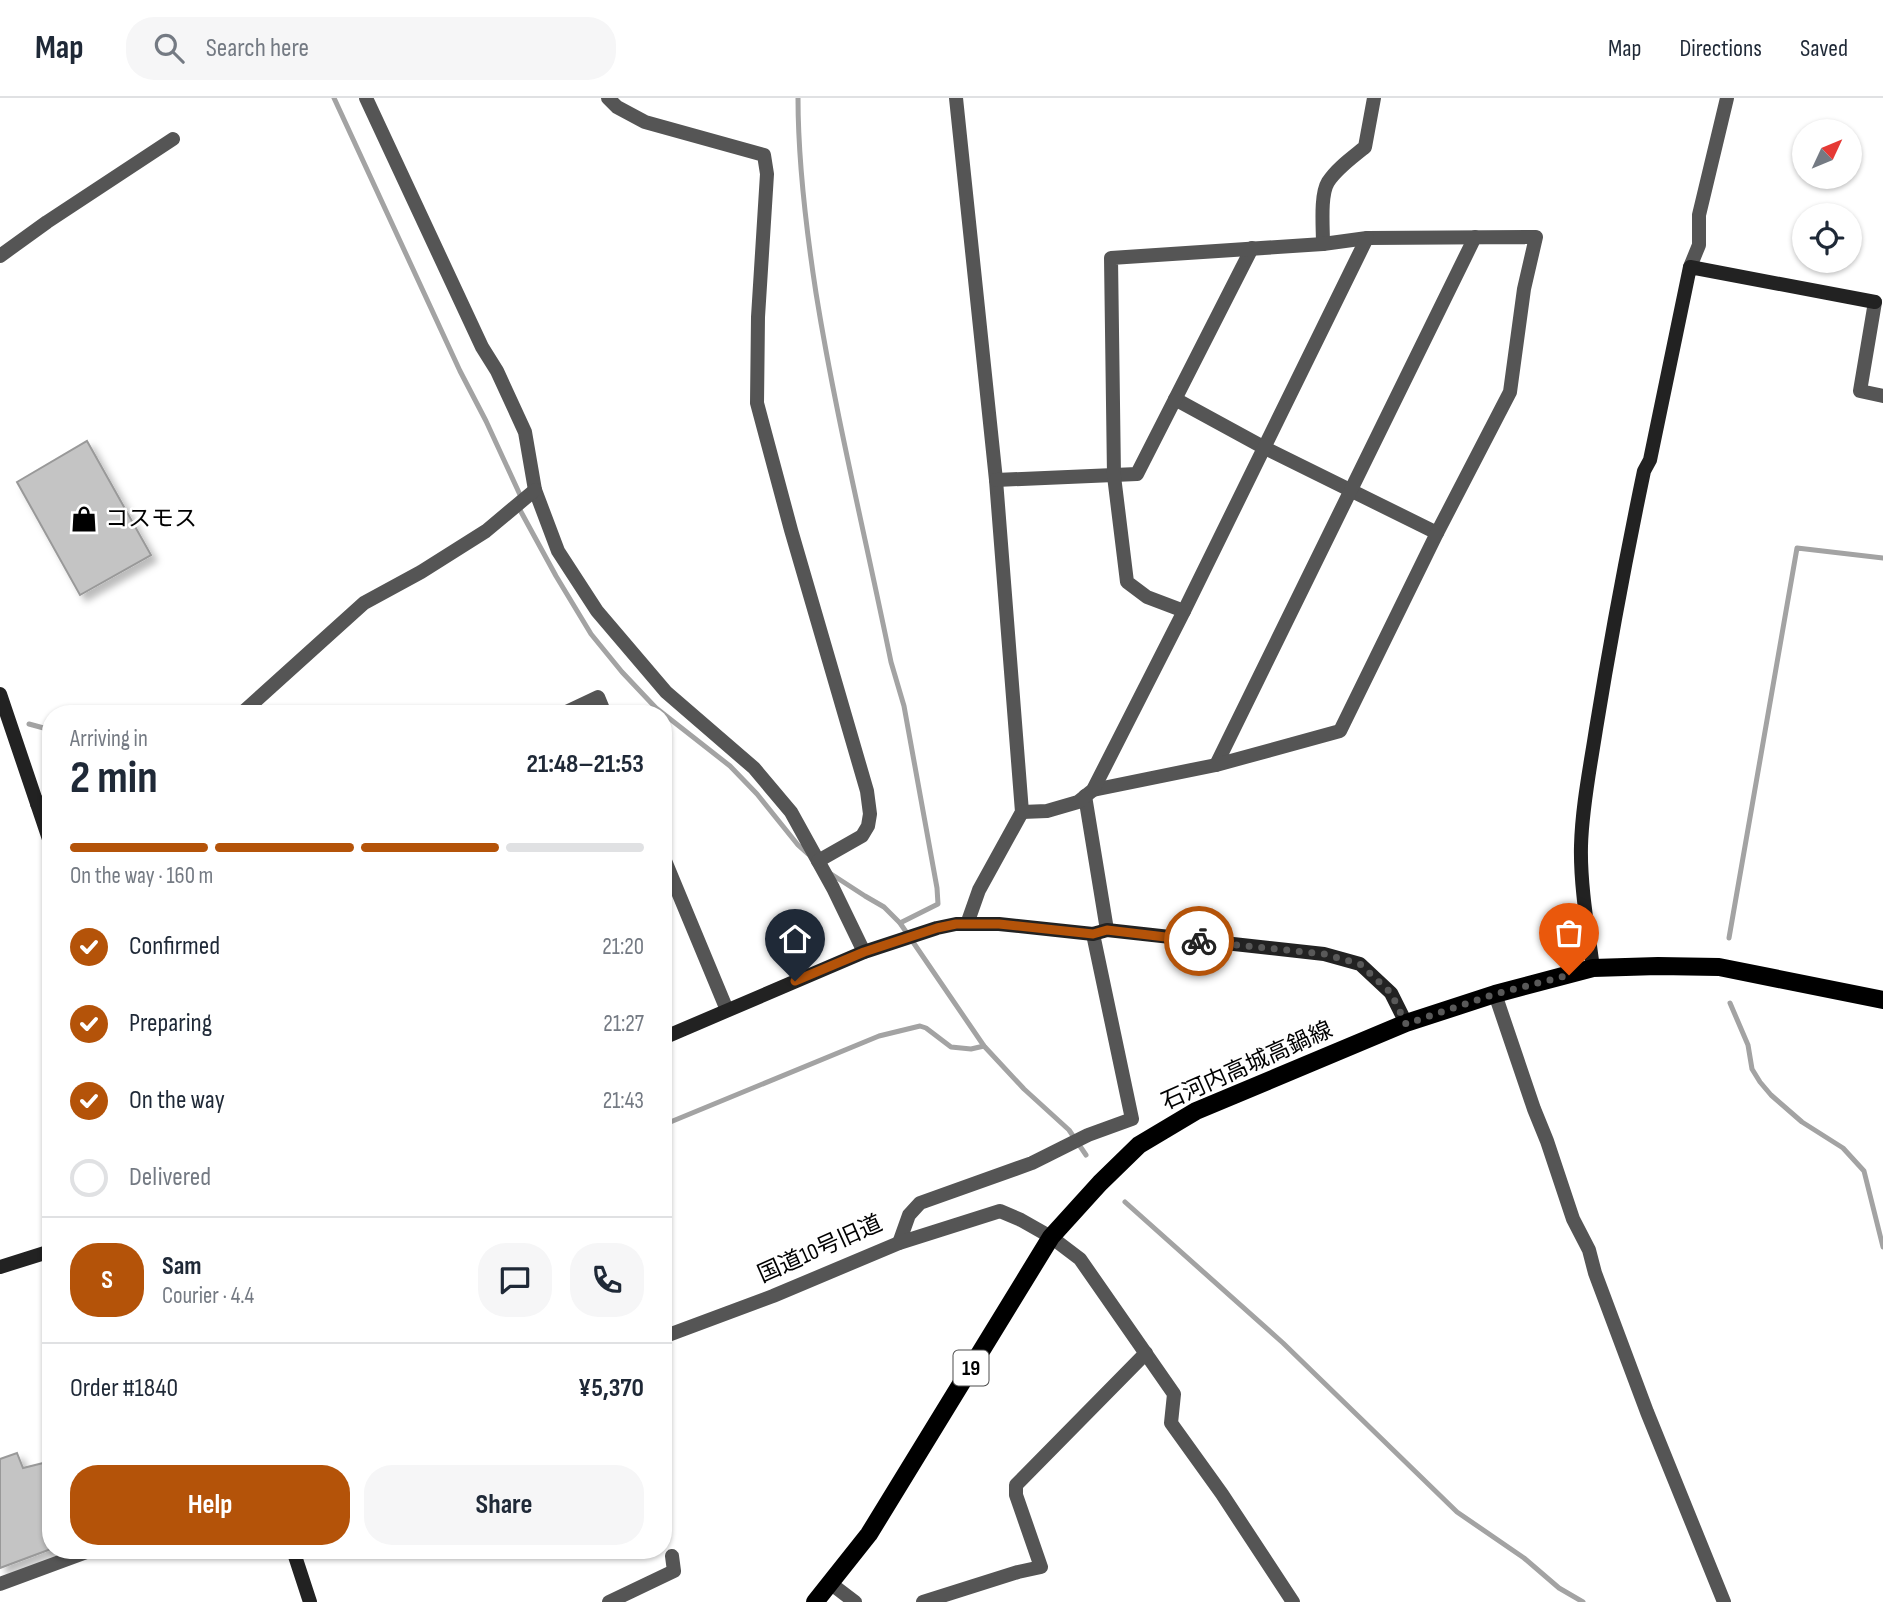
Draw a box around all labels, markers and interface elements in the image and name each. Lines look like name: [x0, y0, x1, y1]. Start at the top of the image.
search box: [126, 17, 616, 80]
text: Map: [35, 28, 84, 68]
icon: search: [150, 29, 188, 67]
text: Search here: [206, 33, 309, 64]
text: Map: [1608, 34, 1641, 63]
text: Directions: [1679, 34, 1762, 63]
text: Saved: [1800, 34, 1848, 63]
north arrow: [1792, 119, 1862, 189]
map controls: [1792, 119, 1862, 273]
button: locate: [1792, 203, 1862, 273]
shop icon: コスモス: [69, 504, 99, 534]
place label: コスモス: [105, 505, 197, 533]
text: Arriving in: [70, 725, 148, 753]
text: 21:48–21:53: [527, 749, 644, 780]
text: 2 min: [70, 751, 158, 806]
text: On the way · 160 m: [70, 862, 213, 890]
pin: [1539, 903, 1599, 975]
courier: [1164, 906, 1234, 976]
pin: [765, 909, 825, 981]
icon: bag: [1550, 914, 1588, 952]
icon: home: [776, 920, 814, 958]
icon: bike: [1180, 922, 1218, 960]
icon: check: [70, 928, 108, 966]
text: Confirmed: [129, 931, 220, 962]
text: 21:20: [602, 933, 644, 961]
icon: check: [70, 1005, 108, 1043]
text: Preparing: [129, 1008, 212, 1039]
text: 21:27: [603, 1010, 644, 1038]
street label: 石河内高城高鍋線: [1157, 1016, 1337, 1116]
icon: check: [70, 1082, 108, 1120]
text: On the way: [129, 1085, 225, 1116]
text: 21:43: [603, 1087, 644, 1115]
text: Delivered: [129, 1162, 211, 1193]
street label: 国道10号旧道: [753, 1209, 887, 1289]
button: chat: [478, 1243, 552, 1317]
button: phone: [570, 1243, 644, 1317]
text: Sam: [162, 1251, 202, 1282]
text: S: [101, 1265, 113, 1296]
text: Courier · 4.4: [162, 1282, 254, 1310]
road number: 19: [954, 1350, 988, 1386]
text: Order #1840: [70, 1373, 178, 1404]
text: ¥5,370: [578, 1373, 644, 1404]
button: Help: [70, 1465, 350, 1545]
button: Share: [364, 1465, 644, 1545]

